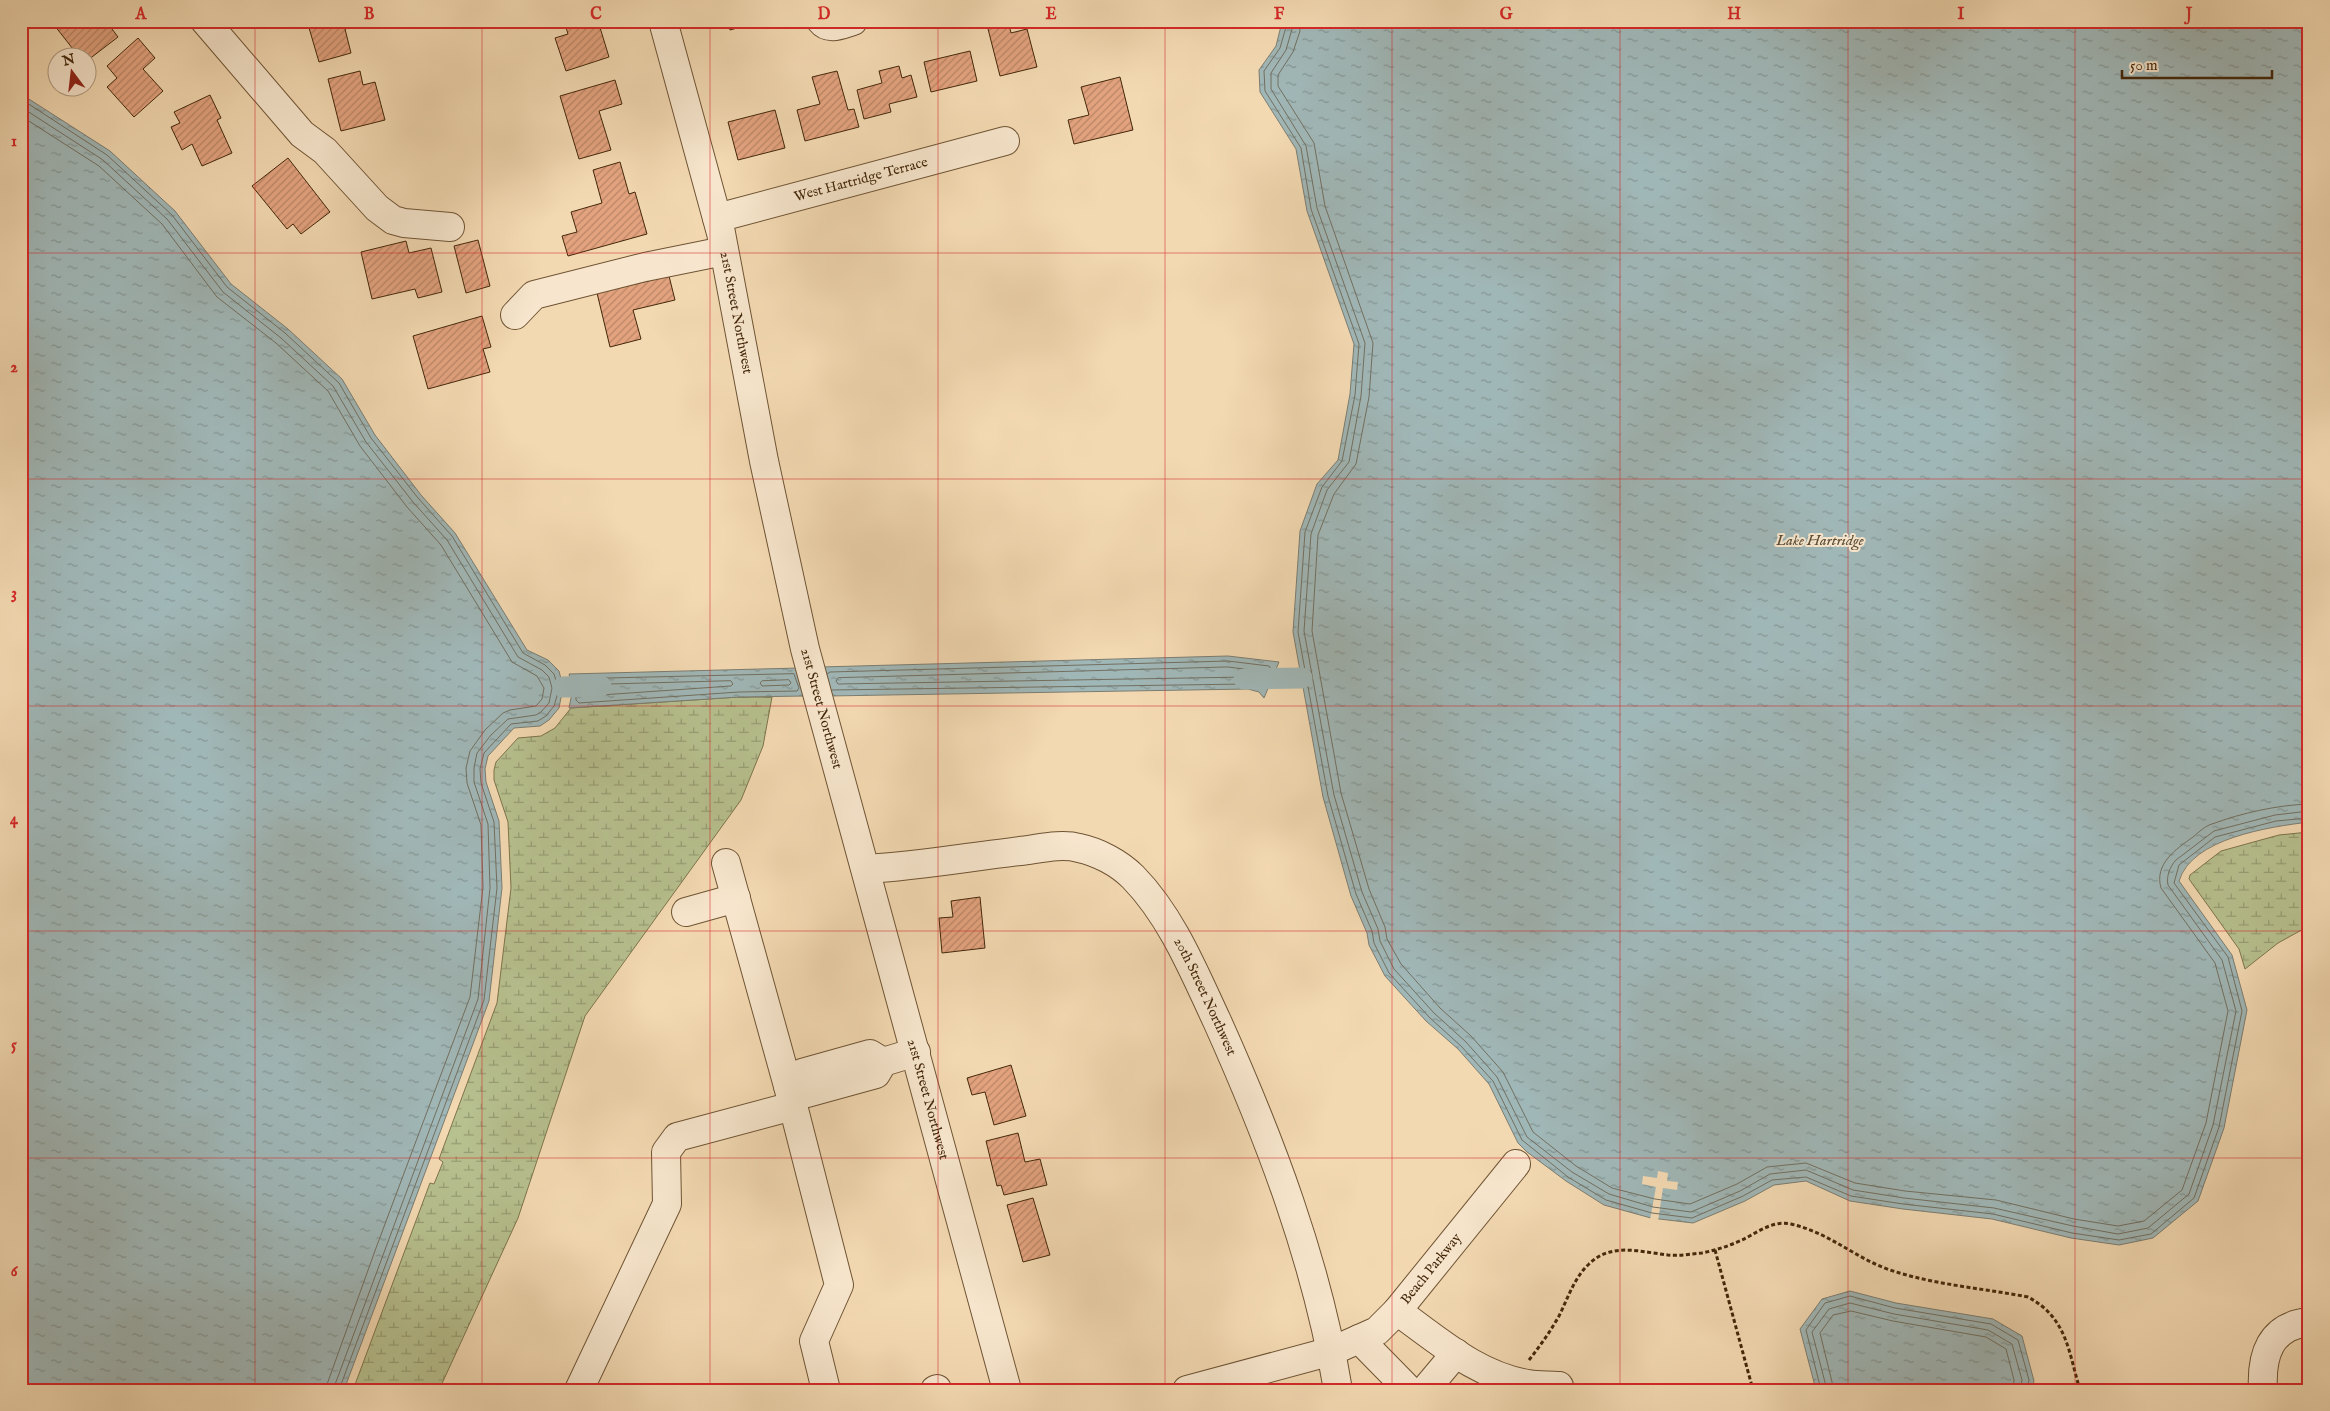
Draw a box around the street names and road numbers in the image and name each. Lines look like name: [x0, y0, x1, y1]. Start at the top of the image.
street label: West Hartridge Terrace: [792, 153, 930, 206]
street label: 21st Street Northwest: [716, 250, 756, 376]
street label: 21st Street Northwest: [796, 646, 846, 771]
street label: 20th Street Northwest: [1169, 934, 1240, 1059]
street label: 21st Street Northwest: [903, 1037, 953, 1162]
street label: Beach Parkway: [1397, 1229, 1466, 1308]

